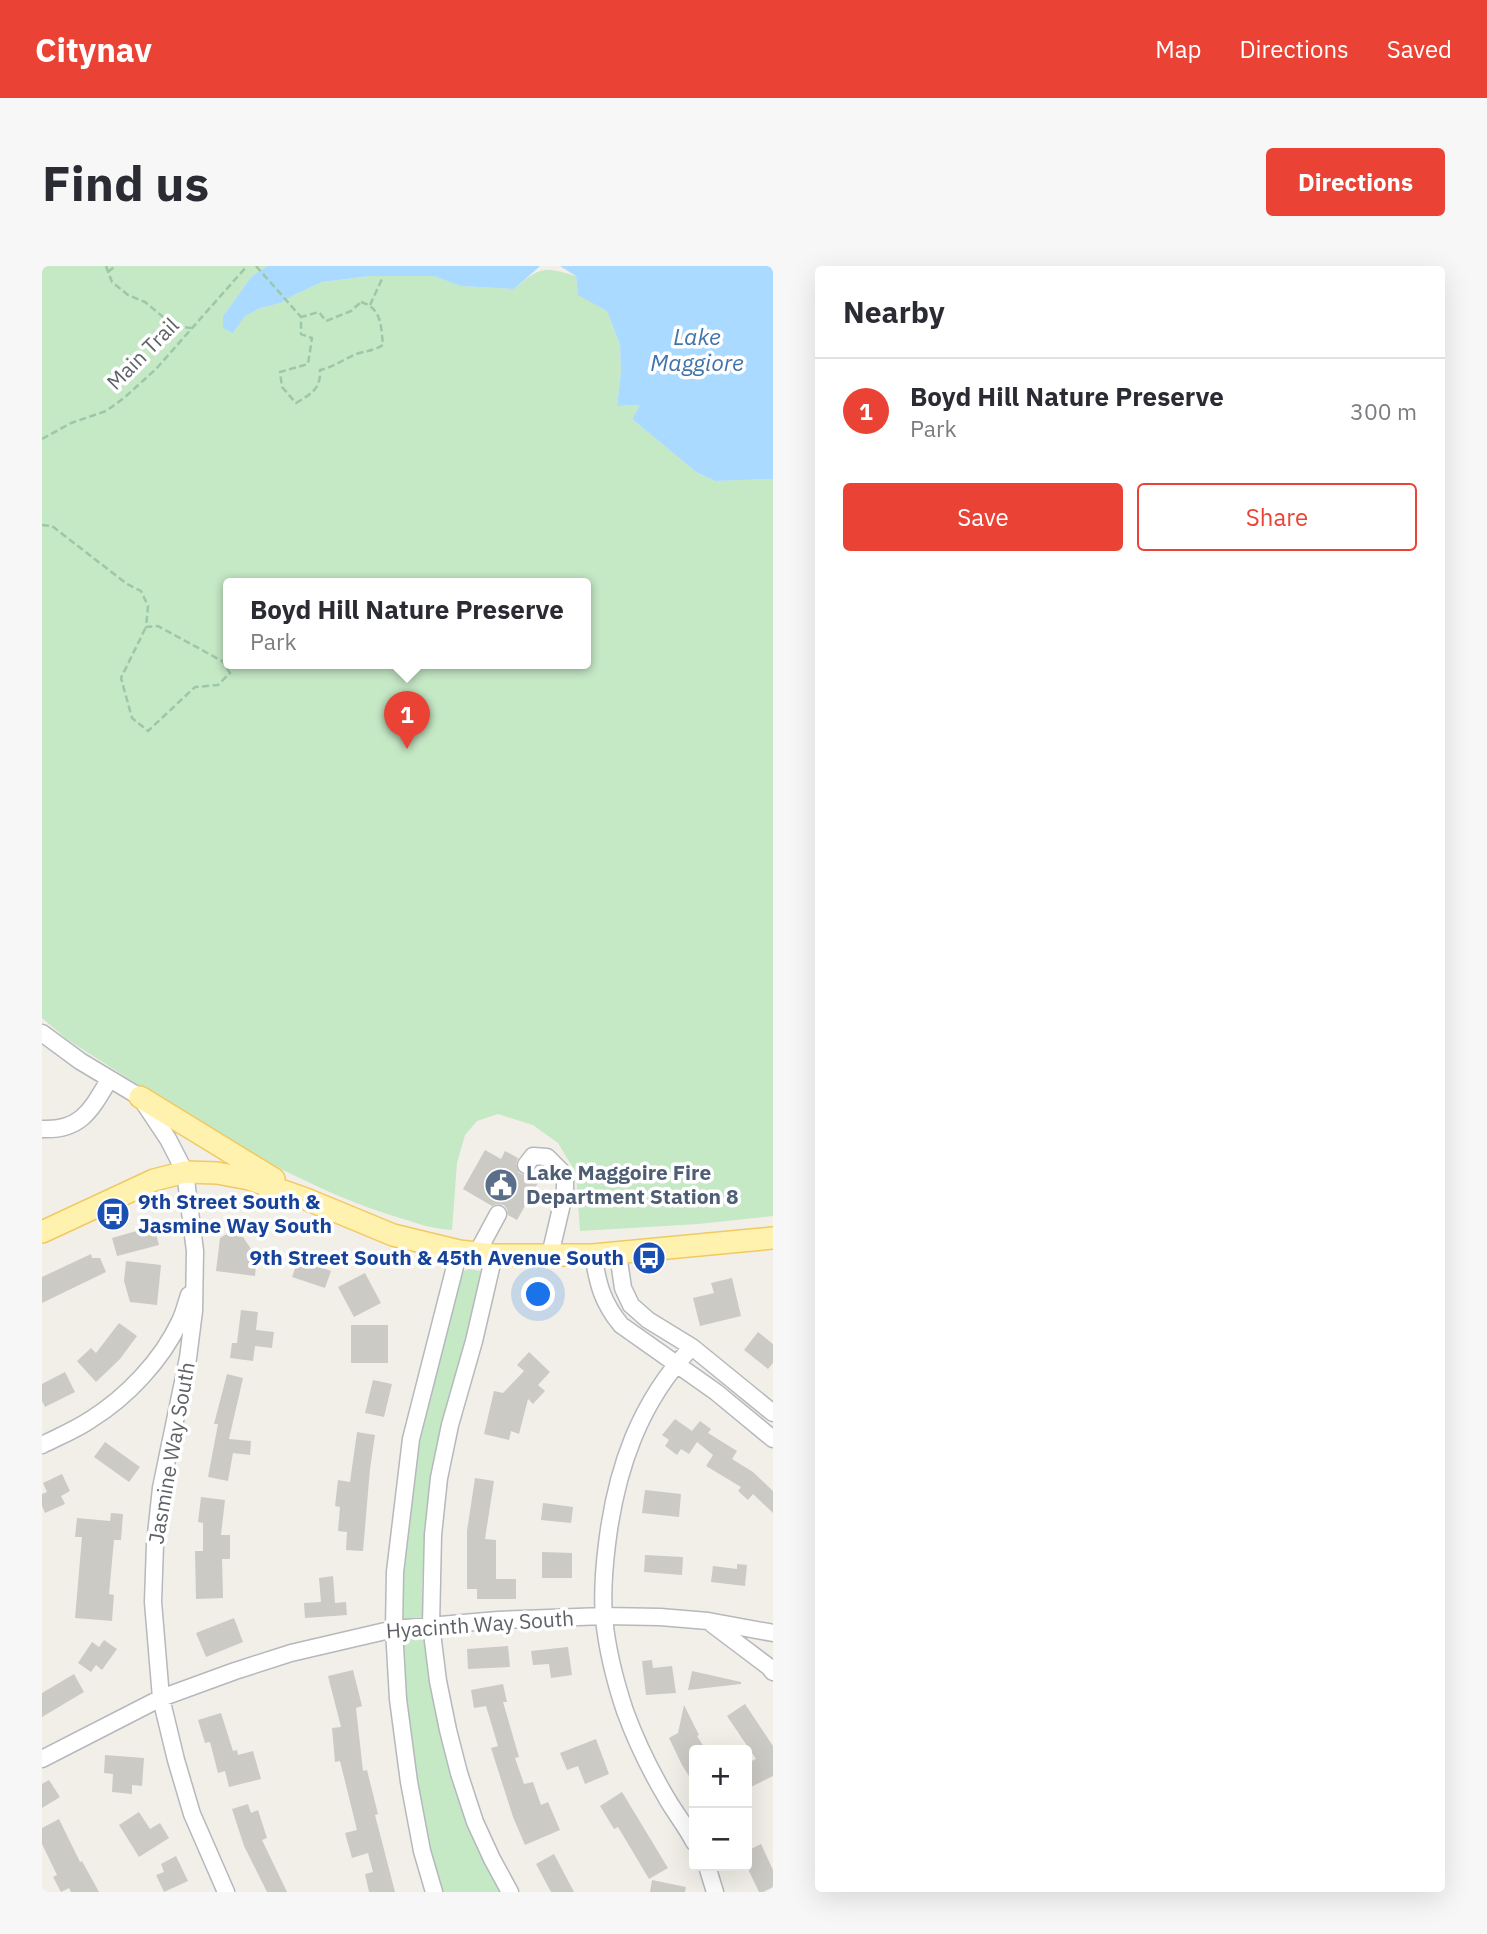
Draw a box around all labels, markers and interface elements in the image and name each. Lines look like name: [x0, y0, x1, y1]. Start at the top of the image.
text: Citynav: [35, 28, 152, 71]
text: Map: [1155, 33, 1201, 65]
text: Directions: [1239, 33, 1349, 65]
text: Saved: [1387, 33, 1452, 65]
button: Directions: [1266, 148, 1445, 216]
text: Find us: [42, 151, 209, 214]
text: Nearby: [843, 292, 945, 331]
street label: Main Trail: [100, 311, 185, 395]
water label: Lake Maggiore: [650, 321, 744, 377]
text: Boyd Hill Nature Preserve: [910, 379, 1224, 413]
text: 1: [859, 396, 873, 426]
text: 300 m: [1350, 396, 1417, 426]
text: Park: [910, 413, 957, 443]
button: Save: [843, 483, 1123, 551]
button: Share: [1137, 483, 1417, 551]
popup: [223, 578, 591, 669]
text: Boyd Hill Nature Preserve: [250, 592, 564, 626]
text: Park: [250, 626, 297, 656]
pin: 1: [384, 691, 430, 749]
place label: Lake Maggoire Fire Department Station 8: [526, 1158, 739, 1210]
public building icon: Lake Maggoire Fire Department Station 8: [482, 1166, 520, 1204]
place label: 9th Street South & Jasmine Way South: [138, 1187, 332, 1239]
bus stop icon: 9th Street South & Jasmine Way South: [94, 1195, 132, 1233]
bus stop icon: 9th Street South & 45th Avenue South: [630, 1239, 668, 1277]
place label: 9th Street South & 45th Avenue South: [250, 1243, 624, 1271]
your location: [521, 1277, 555, 1311]
street label: Jasmine Way South: [141, 1360, 201, 1546]
street label: Hyacinth Way South: [385, 1603, 575, 1645]
map controls: [689, 1745, 752, 1871]
button: +: [689, 1745, 752, 1808]
button: −: [689, 1808, 752, 1871]

